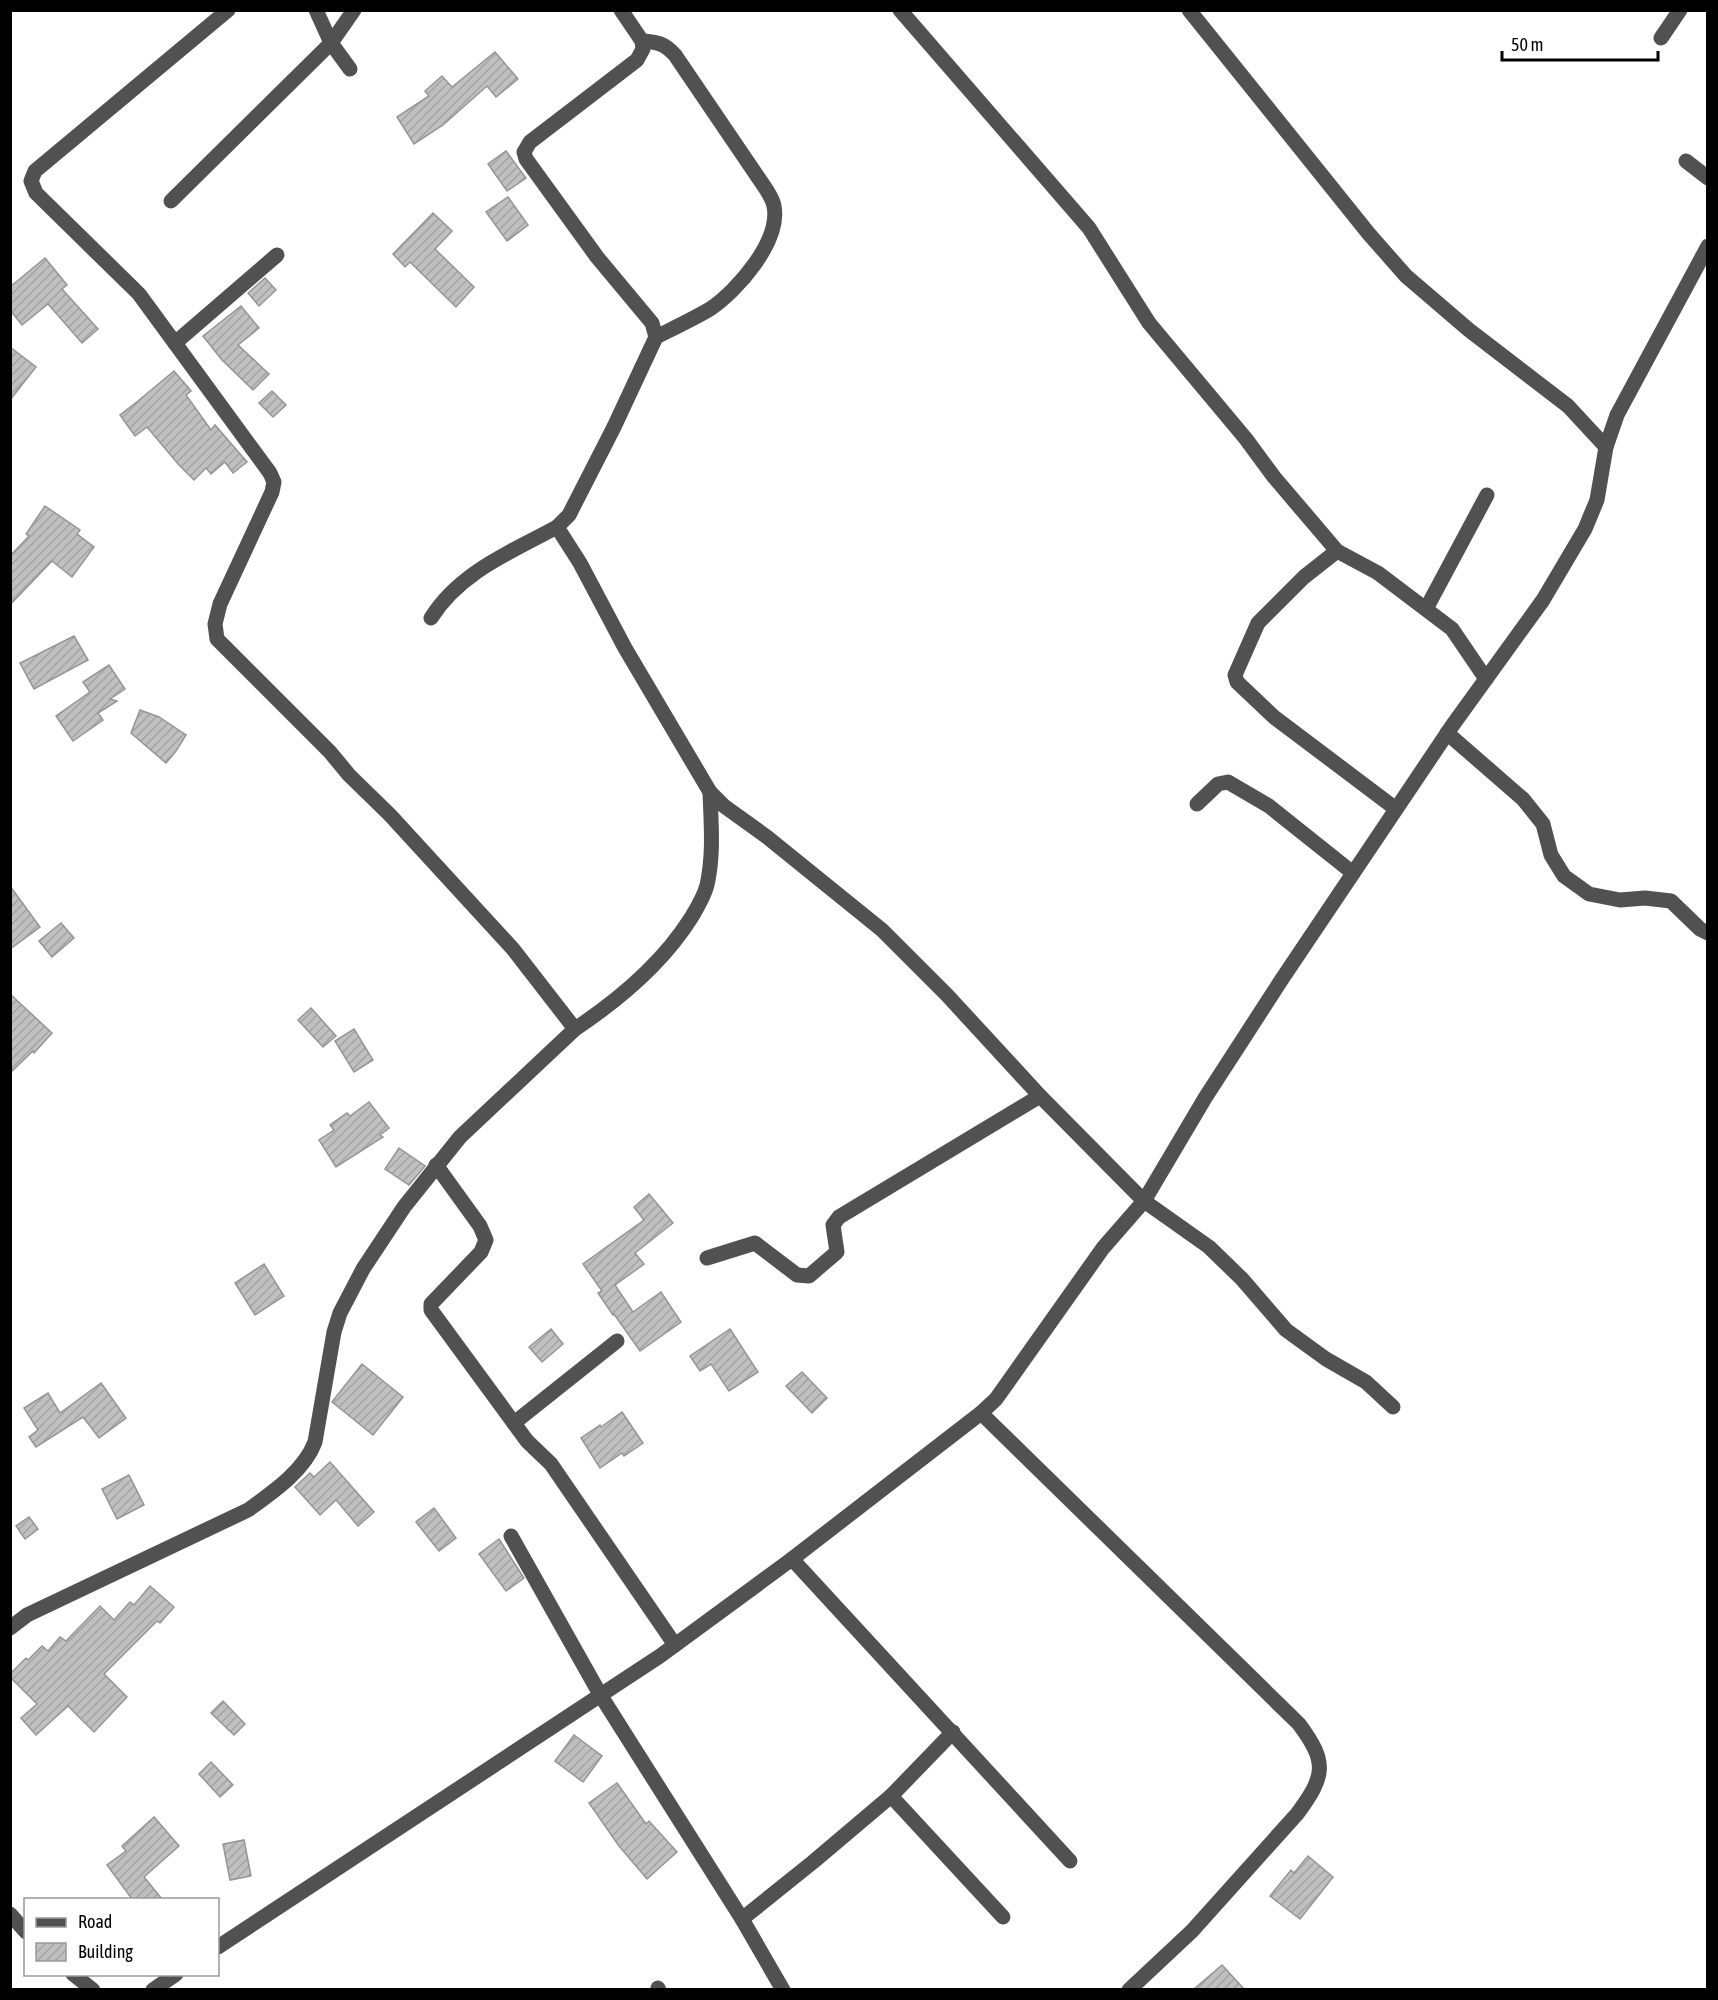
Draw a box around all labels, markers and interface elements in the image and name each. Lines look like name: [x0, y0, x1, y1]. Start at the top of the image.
scale bar: [1502, 24, 1658, 62]
text: 50 m: [1511, 34, 1543, 55]
legend: [24, 1898, 219, 1976]
text: Road: [78, 1911, 112, 1932]
text: Building: [78, 1941, 133, 1962]

